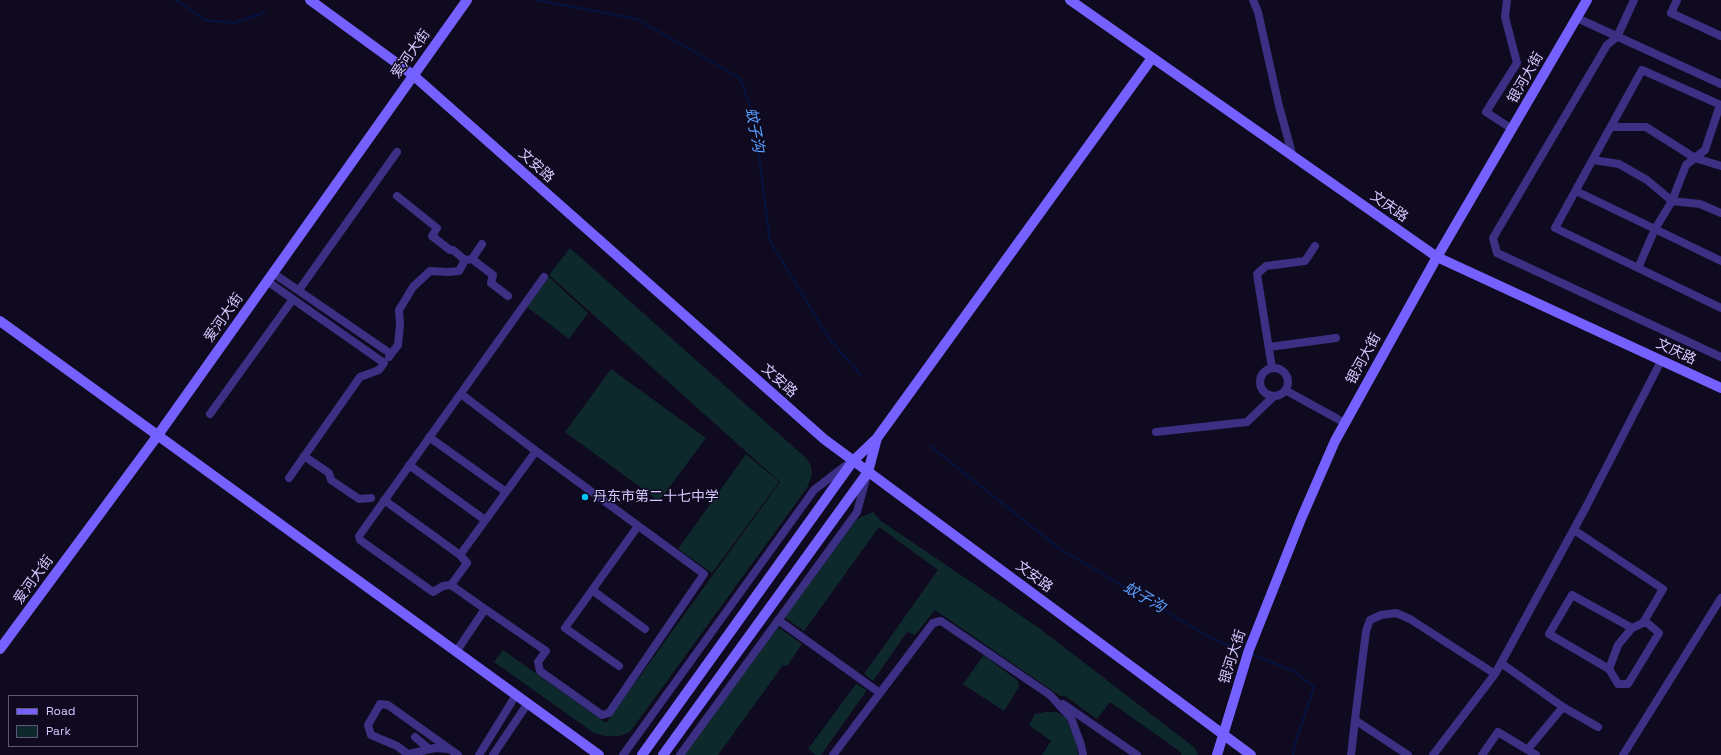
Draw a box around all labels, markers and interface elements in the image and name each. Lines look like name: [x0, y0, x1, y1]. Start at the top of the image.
street label: 爱河大街: [388, 26, 434, 82]
street label: 银河大街: [1505, 50, 1547, 106]
water label: 蚊子沟: [741, 106, 767, 154]
street label: 文安路: [515, 146, 557, 186]
street label: 文庆路: [1367, 188, 1411, 226]
street label: 爱河大街: [201, 290, 247, 346]
street label: 银河大街: [1343, 330, 1385, 388]
street label: 文庆路: [1653, 336, 1699, 368]
street label: 文安路: [758, 361, 800, 401]
place label: 丹东市第二十七中学: [593, 489, 719, 505]
marker: 丹东市第二十七中学: [580, 492, 590, 502]
street label: 爱河大街: [11, 552, 57, 608]
street label: 文安路: [1012, 558, 1056, 596]
water label: 蚊子沟: [1120, 579, 1168, 617]
street label: 银河大街: [1216, 628, 1250, 686]
legend: [8, 695, 138, 747]
text: Road: [46, 703, 75, 719]
text: Park: [46, 723, 71, 739]

